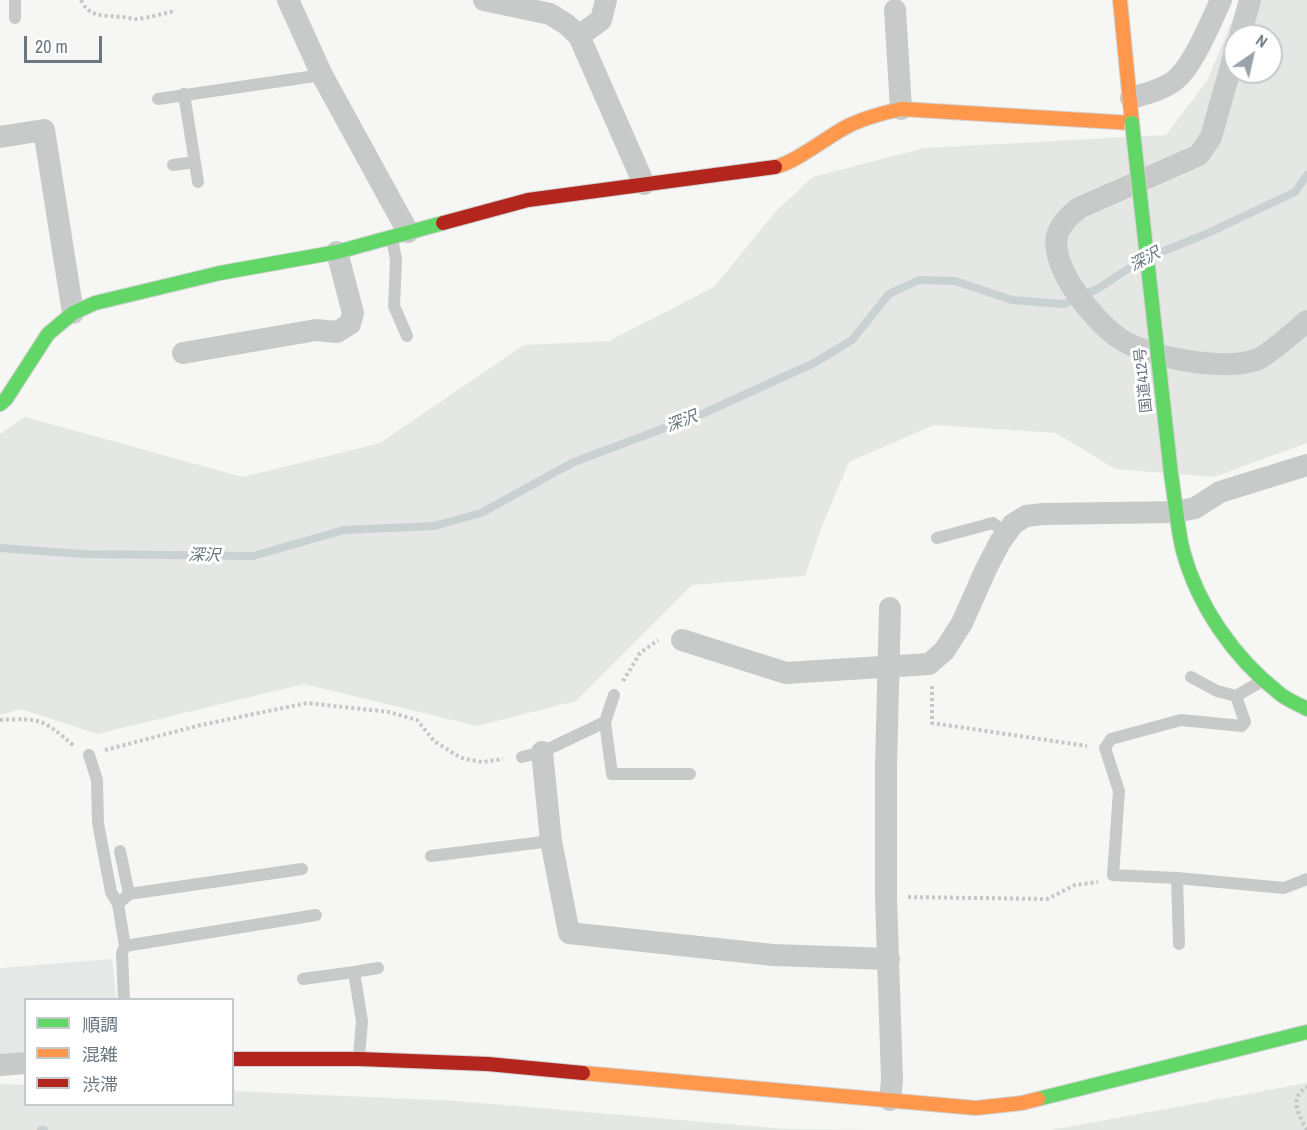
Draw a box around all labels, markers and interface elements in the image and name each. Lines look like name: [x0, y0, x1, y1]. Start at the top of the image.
scale bar: [27, 24, 105, 62]
north arrow: [1223, 24, 1283, 84]
text: N: [1252, 29, 1272, 53]
text: 20 m: [35, 34, 68, 59]
water label: 深沢: [1126, 244, 1164, 276]
street label: 国道412号: [1132, 346, 1156, 414]
water label: 深沢: [664, 407, 700, 437]
water label: 深沢: [188, 546, 220, 566]
legend: [24, 998, 234, 1106]
text: 順調: [82, 1012, 118, 1037]
text: 混雑: [82, 1042, 118, 1067]
text: 渋滞: [82, 1072, 118, 1097]

